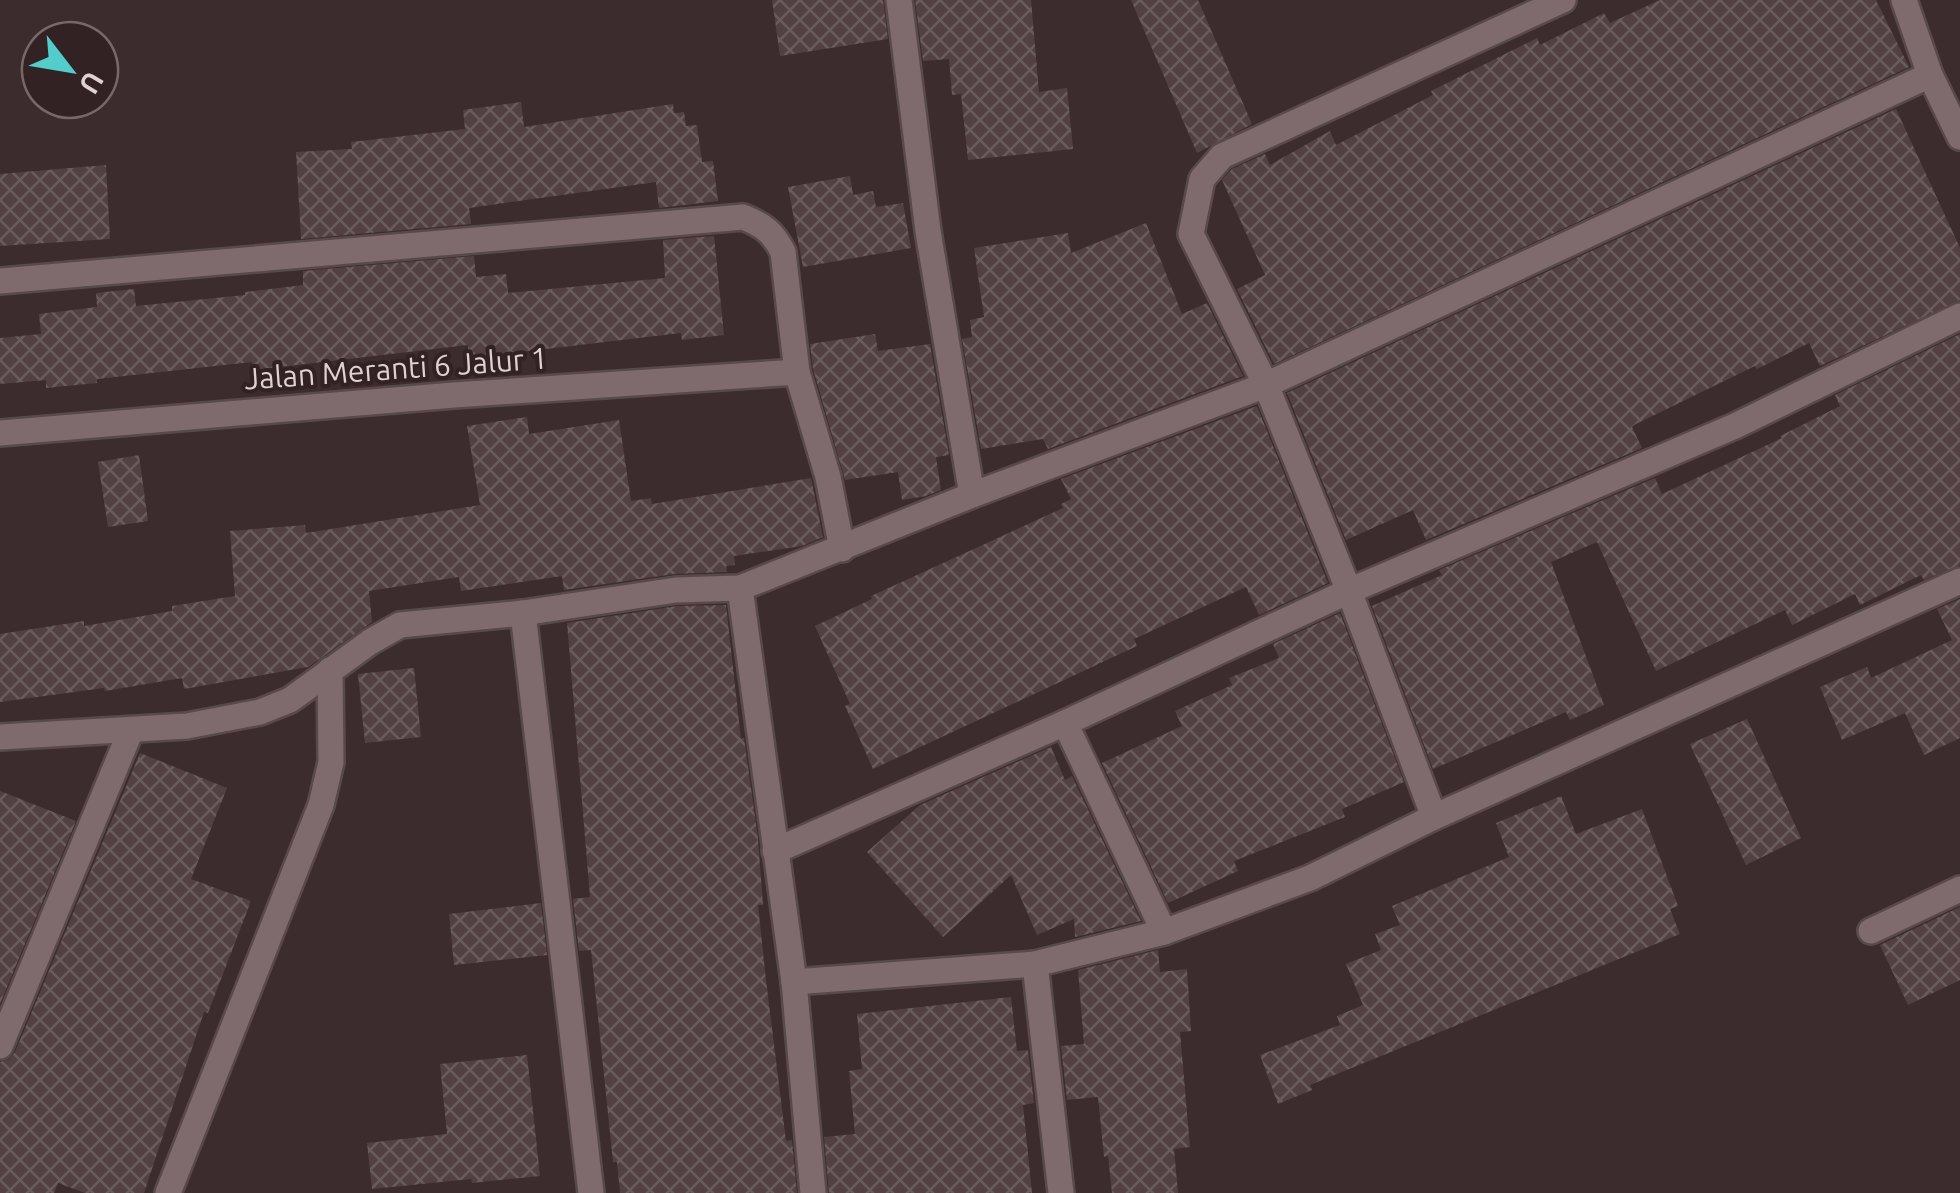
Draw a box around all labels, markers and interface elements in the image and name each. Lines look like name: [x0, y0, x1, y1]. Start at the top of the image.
north arrow: [20, 20, 120, 120]
text: U: [74, 67, 110, 100]
street label: Jalan Meranti 6 Jalur 1: [243, 340, 549, 396]

